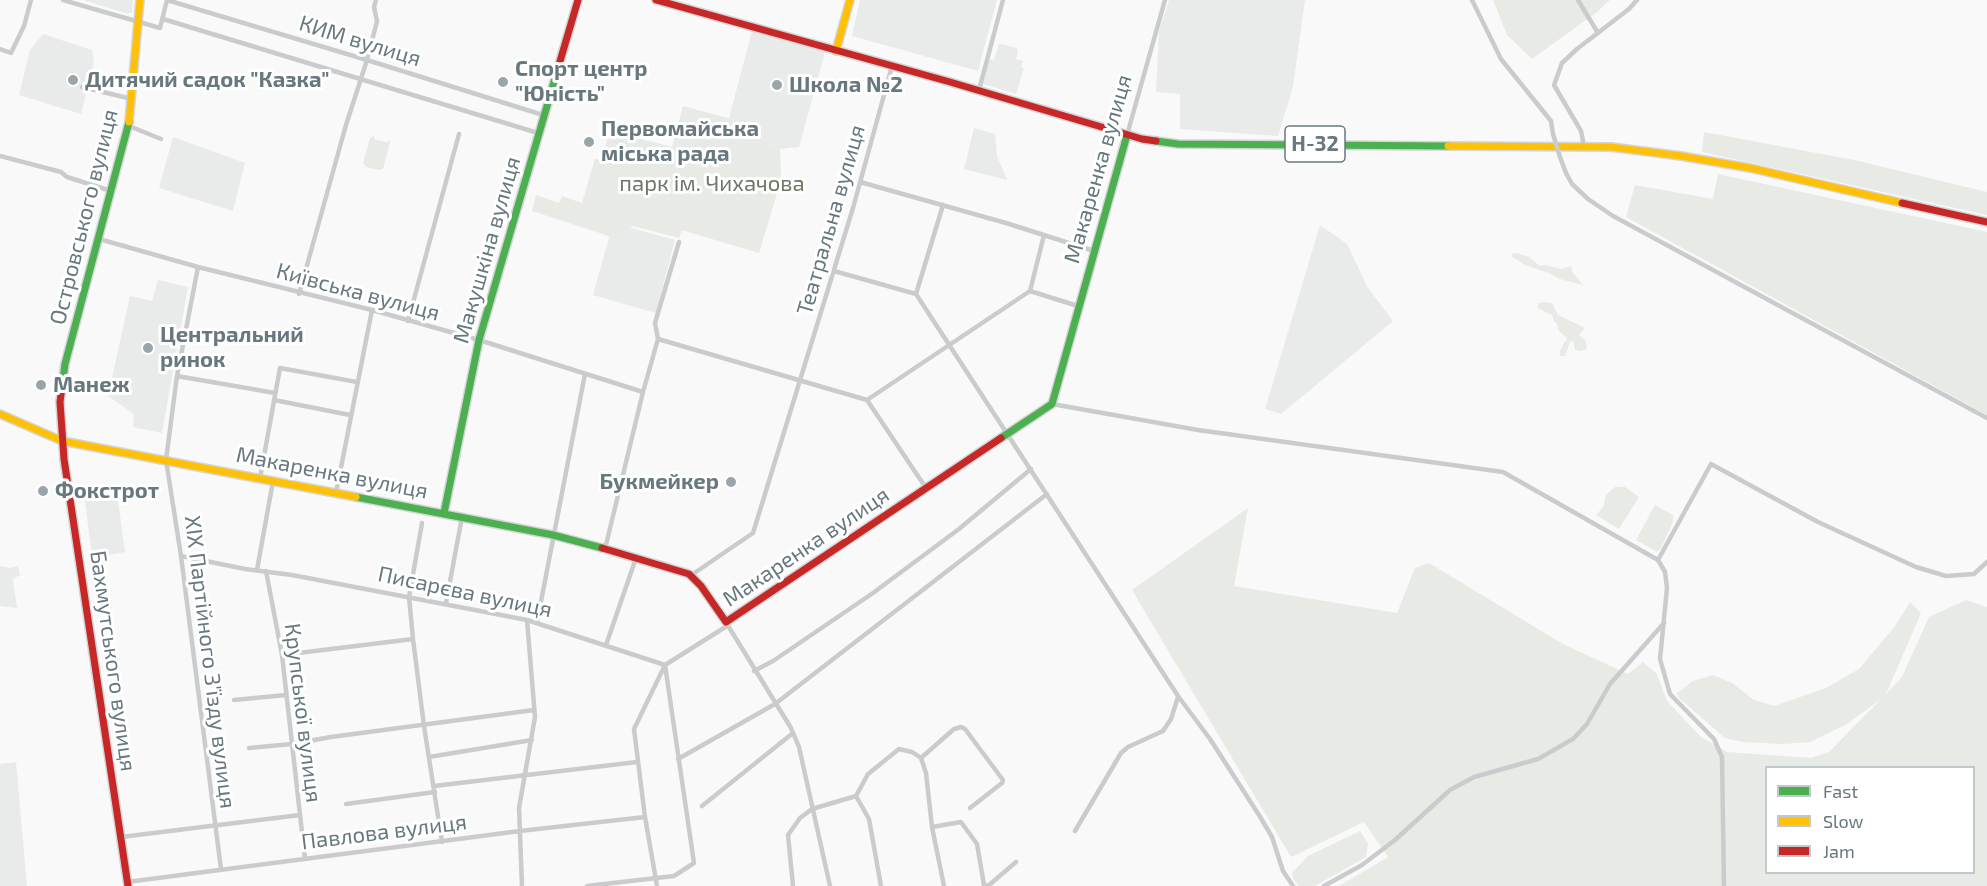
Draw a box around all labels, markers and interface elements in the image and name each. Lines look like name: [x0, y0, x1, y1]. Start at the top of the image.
street label: КИМ вулиця: [296, 10, 424, 72]
place label: Спорт центр "Юність": [515, 56, 647, 107]
place label: Дитячий садок "Казка": [85, 67, 330, 93]
place label: Школа №2: [789, 72, 903, 98]
street label: Макаренка вулиця: [1058, 72, 1138, 266]
marker: Дитячий садок "Казка": [66, 73, 80, 87]
marker: Спорт центр "Юність": [496, 75, 510, 89]
marker: Школа №2: [770, 78, 784, 92]
street label: Островського вулиця: [44, 107, 124, 327]
place label: Первомайська міська рада: [601, 116, 759, 168]
street label: Театральна вулиця: [791, 122, 871, 318]
road number: Н-32: [1285, 126, 1345, 162]
marker: Первомайська міська рада: [582, 135, 596, 149]
street label: Макушкіна вулиця: [448, 154, 526, 346]
park label: парк ім. Чихачова: [619, 171, 805, 197]
street label: Київська вулиця: [273, 257, 443, 327]
place label: Центральний ринок: [160, 322, 304, 374]
marker: Центральний ринок: [141, 341, 155, 355]
place label: Манеж: [53, 372, 130, 398]
marker: Манеж: [34, 378, 48, 392]
street label: Макаренка вулиця: [234, 441, 430, 505]
place label: Букмейкер: [599, 469, 719, 495]
marker: Букмейкер: [724, 475, 738, 489]
place label: Фокстрот: [55, 478, 159, 504]
street label: Макаренка вулиця: [718, 482, 894, 612]
marker: Фокстрот: [36, 484, 50, 498]
street label: XIX Партійного З'їзду вулиця: [179, 514, 241, 810]
street label: Бахмутського вулиця: [84, 549, 142, 773]
street label: Писарєва вулиця: [376, 561, 554, 623]
street label: Крупської вулиця: [279, 622, 327, 804]
legend: [1765, 766, 1975, 874]
text: Fast: [1823, 780, 1858, 802]
street label: Павлова вулиця: [300, 809, 468, 855]
text: Slow: [1823, 810, 1863, 832]
text: Jam: [1823, 840, 1855, 862]

